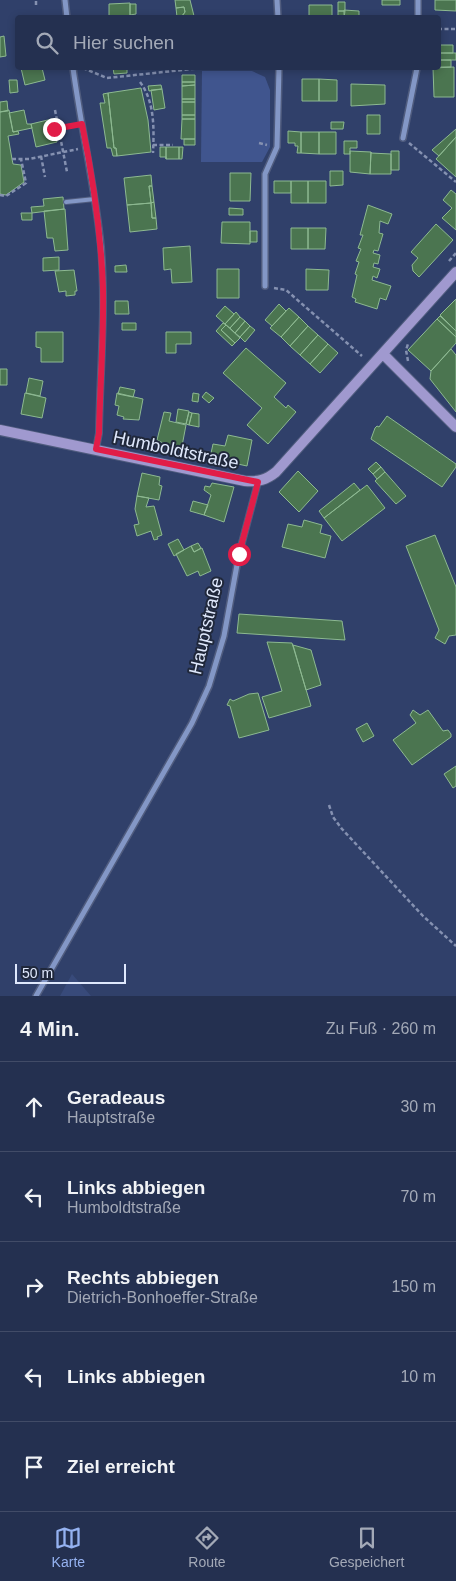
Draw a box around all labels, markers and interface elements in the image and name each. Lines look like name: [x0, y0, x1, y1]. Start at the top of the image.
search box: [15, 15, 441, 70]
icon: search: [33, 29, 61, 57]
text: Hier suchen: [73, 32, 174, 53]
route end: [43, 118, 66, 141]
street label: Humboldtstraße: [111, 427, 241, 473]
route start: [228, 543, 251, 566]
street label: Hauptstraße: [185, 575, 227, 677]
scale bar: [15, 961, 126, 984]
text: 50 m: [22, 965, 53, 981]
text: 4 Min.: [20, 1017, 80, 1040]
text: Zu Fuß · 260 m: [326, 1020, 436, 1037]
text: Geradeaus: [67, 1087, 165, 1108]
icon: ahead: [20, 1093, 48, 1121]
text: 30 m: [400, 1098, 436, 1115]
text: Hauptstraße: [67, 1109, 155, 1126]
text: Links abbiegen: [67, 1177, 205, 1198]
icon: left: [20, 1183, 48, 1211]
text: 70 m: [400, 1188, 436, 1205]
text: Humboldtstraße: [67, 1199, 181, 1216]
text: Rechts abbiegen: [67, 1267, 219, 1288]
icon: right: [20, 1273, 48, 1301]
text: 150 m: [392, 1278, 436, 1295]
text: Dietrich-Bonhoeffer-Straße: [67, 1289, 258, 1306]
icon: left: [20, 1363, 48, 1391]
text: Links abbiegen: [67, 1366, 205, 1387]
text: 10 m: [400, 1368, 436, 1385]
icon: arrive: [20, 1453, 48, 1481]
text: Ziel erreicht: [67, 1456, 175, 1477]
tab: Karte: [52, 1524, 85, 1570]
tab: Route: [188, 1524, 226, 1570]
tab: Gespeichert: [329, 1524, 404, 1570]

